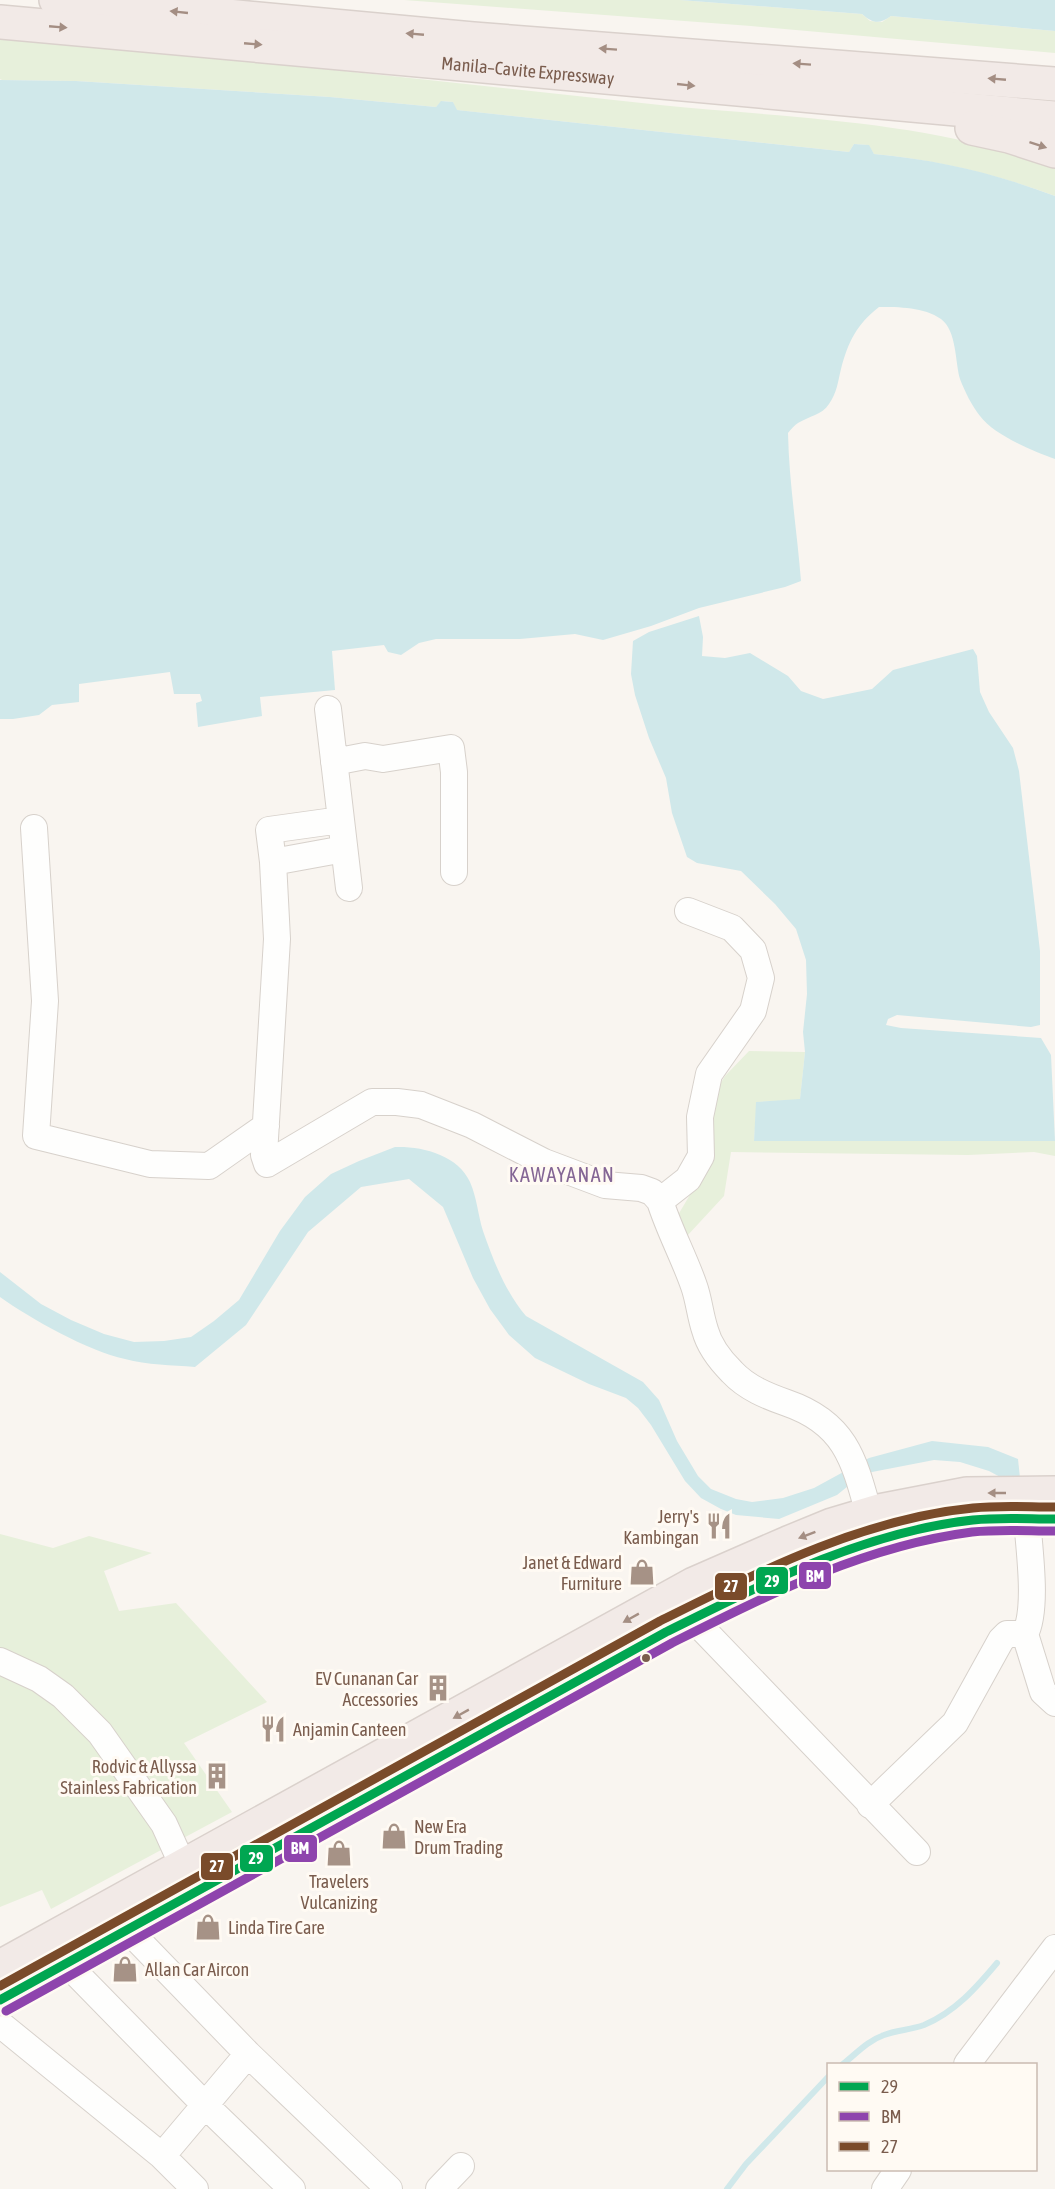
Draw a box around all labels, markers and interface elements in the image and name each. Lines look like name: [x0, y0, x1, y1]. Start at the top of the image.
one-way arrow: [169, 7, 188, 17]
one-way arrow: [49, 23, 68, 32]
one-way arrow: [405, 29, 424, 39]
one-way arrow: [243, 39, 262, 49]
one-way arrow: [598, 44, 617, 54]
street label: Manila–Cavite Expressway: [440, 52, 615, 88]
one-way arrow: [793, 59, 812, 69]
one-way arrow: [987, 74, 1006, 84]
one-way arrow: [676, 80, 695, 90]
one-way arrow: [1029, 140, 1047, 150]
district label: KAWAYANAN: [509, 1163, 615, 1186]
one-way arrow: [987, 1488, 1006, 1498]
place label: Jerry's Kambingan: [623, 1506, 699, 1548]
restaurant icon: Jerry's Kambingan: [704, 1511, 734, 1541]
one-way arrow: [798, 1531, 816, 1540]
place label: Janet & Edward Furniture: [523, 1552, 622, 1594]
shop icon: Janet & Edward Furniture: [627, 1557, 657, 1587]
line badge: BM: [798, 1561, 832, 1590]
line badge: 29: [755, 1566, 789, 1595]
text: BM: [806, 1567, 824, 1585]
line badge: 27: [714, 1572, 748, 1601]
text: 29: [764, 1572, 780, 1590]
text: 27: [723, 1577, 739, 1595]
one-way arrow: [622, 1613, 639, 1623]
unlabelled marker: [640, 1652, 652, 1664]
place label: EV Cunanan Car Accessories: [315, 1668, 419, 1710]
building icon: EV Cunanan Car Accessories: [423, 1673, 453, 1703]
one-way arrow: [453, 1709, 470, 1719]
restaurant icon: Anjamin Canteen: [258, 1714, 288, 1744]
place label: Anjamin Canteen: [293, 1719, 407, 1740]
place label: Rodvic & Allyssa Stainless Fabrication: [60, 1756, 197, 1798]
building icon: Rodvic & Allyssa Stainless Fabrication: [202, 1761, 232, 1791]
place label: New Era Drum Trading: [414, 1816, 503, 1858]
shop icon: New Era Drum Trading: [379, 1821, 409, 1851]
line badge: BM: [283, 1834, 318, 1863]
shop icon: Travelers Vulcanizing: [324, 1838, 354, 1868]
text: BM: [291, 1839, 309, 1857]
line badge: 29: [239, 1844, 274, 1873]
text: 29: [248, 1849, 264, 1867]
line badge: 27: [200, 1852, 234, 1881]
text: 27: [209, 1857, 225, 1875]
place label: Travelers Vulcanizing: [301, 1871, 378, 1913]
shop icon: Linda Tire Care: [193, 1912, 223, 1942]
place label: Linda Tire Care: [228, 1917, 325, 1938]
shop icon: Allan Car Aircon: [110, 1954, 140, 1984]
place label: Allan Car Aircon: [145, 1959, 249, 1980]
legend: [827, 2063, 1037, 2171]
text: 29: [881, 2076, 898, 2097]
text: BM: [881, 2106, 902, 2127]
text: 27: [881, 2136, 898, 2157]

